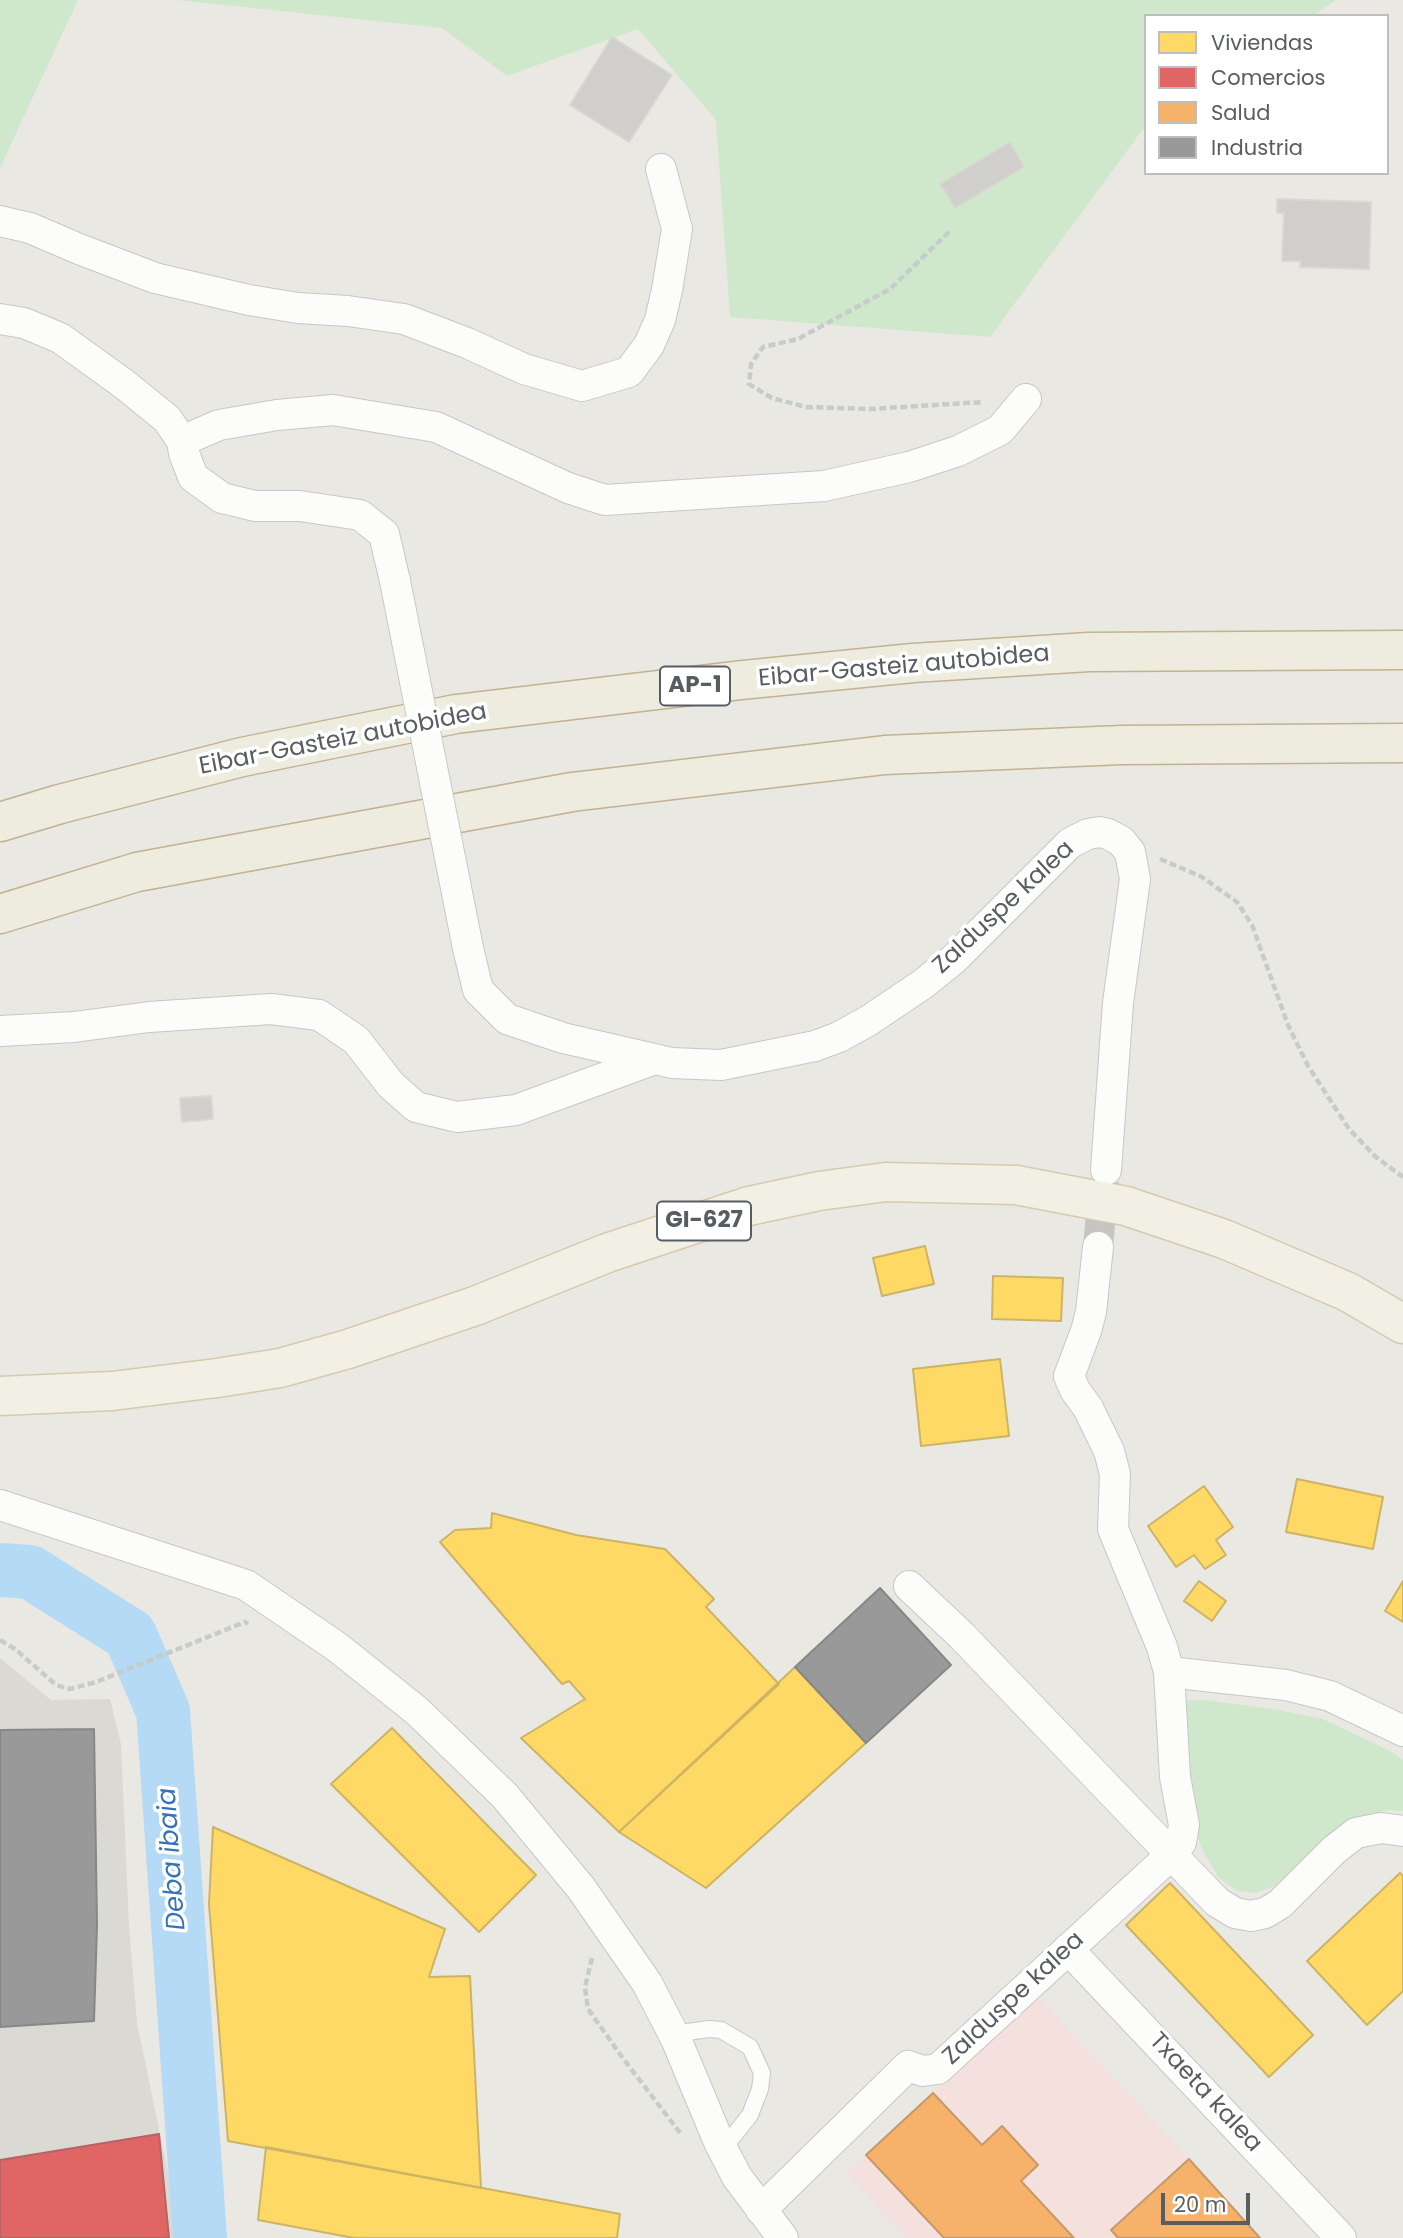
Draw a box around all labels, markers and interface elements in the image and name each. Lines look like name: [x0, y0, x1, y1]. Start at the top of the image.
legend: [1144, 14, 1389, 175]
text: Viviendas: [1211, 28, 1313, 57]
text: Comercios: [1211, 63, 1325, 92]
text: Salud: [1211, 98, 1270, 127]
text: Industria: [1211, 133, 1303, 162]
street label: Eibar-Gasteiz autobidea: [757, 640, 1051, 694]
road number: AP-1: [660, 666, 730, 706]
street label: Eibar-Gasteiz autobidea: [197, 698, 489, 782]
street label: Zalduspe kalea: [928, 835, 1080, 981]
road number: GI-627: [657, 1202, 751, 1240]
water label: Deba ibaia: [152, 1787, 194, 1931]
street label: Zalduspe kalea: [938, 1926, 1090, 2072]
street label: Txaeta kalea: [1142, 2027, 1268, 2159]
scale bar: [1165, 2178, 1254, 2222]
text: 20 m: [1174, 2190, 1227, 2219]

